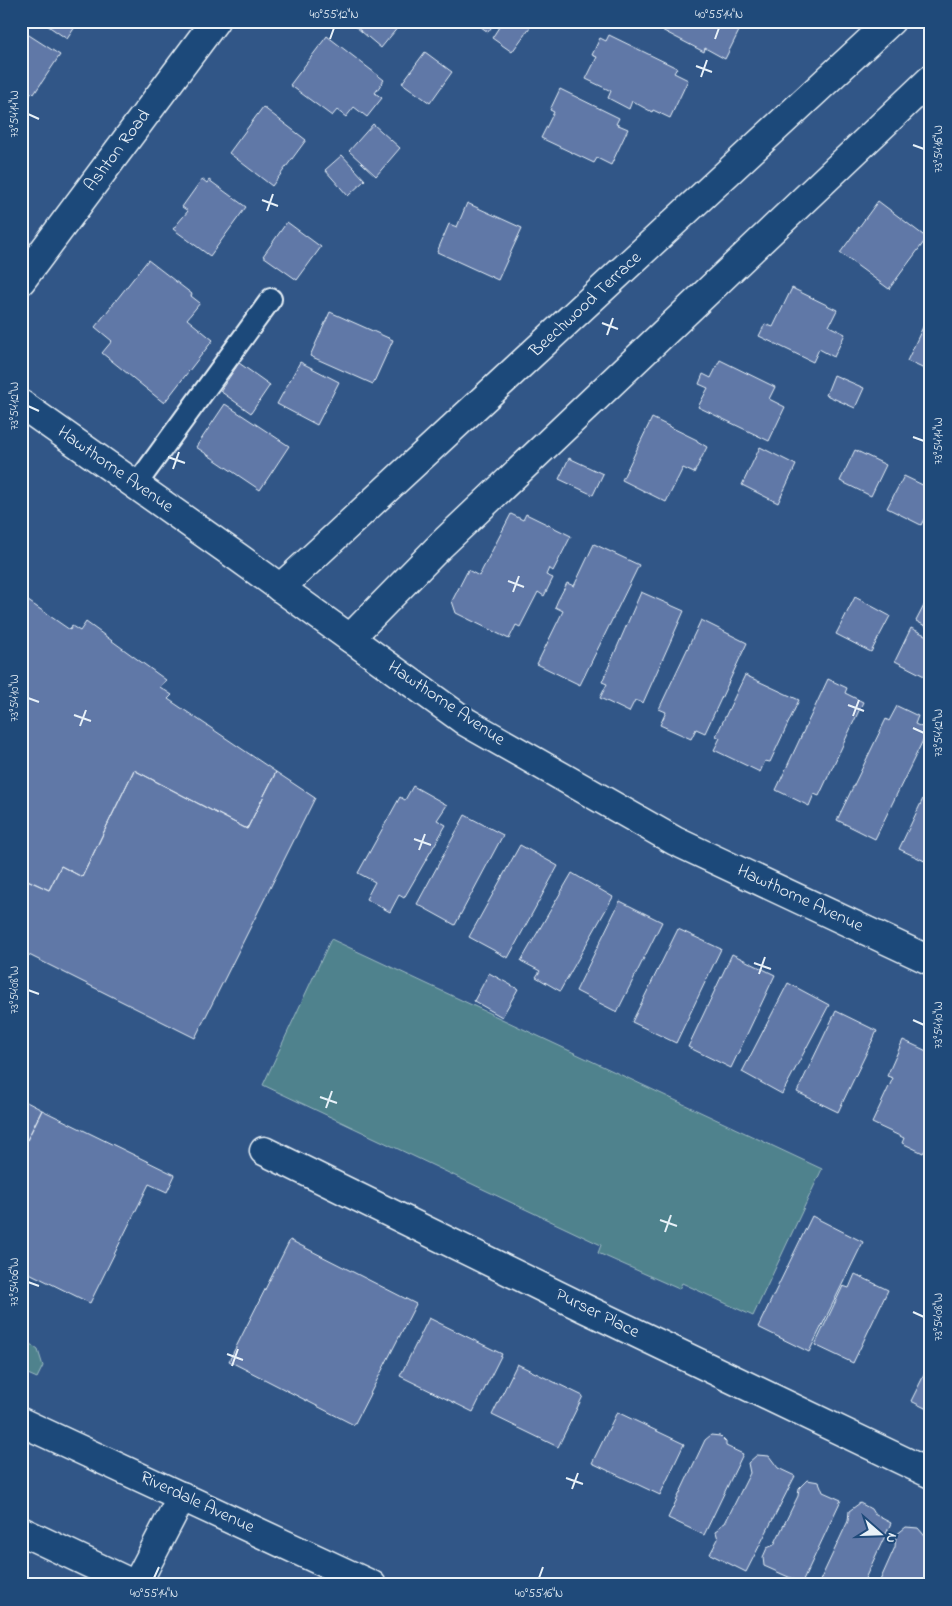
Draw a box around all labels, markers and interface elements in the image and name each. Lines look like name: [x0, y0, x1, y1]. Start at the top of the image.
text: 40°55'12"N: [309, 6, 359, 24]
text: 40°55'14"N: [695, 6, 743, 24]
text: 73°54'14"W: [6, 90, 24, 138]
street label: Ashton Road: [79, 105, 157, 197]
text: 73°54'16"W: [930, 125, 948, 173]
street label: Beechwood Terrace: [523, 245, 649, 365]
text: 73°54'12"W: [6, 382, 24, 430]
text: 73°54'14"W: [930, 417, 948, 465]
street label: Hawthorne Avenue: [52, 420, 179, 520]
street label: Hawthorne Avenue: [382, 655, 511, 754]
text: 73°54'10"W: [6, 674, 24, 722]
text: 73°54'12"W: [930, 709, 948, 757]
street label: Hawthorne Avenue: [733, 858, 868, 940]
text: 73°54'08"W: [6, 966, 24, 1014]
text: 73°54'10"W: [930, 1001, 948, 1049]
text: 73°54'06"W: [6, 1258, 24, 1306]
street label: Purser Place: [551, 1282, 644, 1346]
text: 73°54'08"W: [930, 1293, 948, 1341]
street label: Riverdale Avenue: [136, 1465, 259, 1541]
north arrow: [854, 1508, 904, 1558]
text: N: [879, 1530, 902, 1546]
text: 40°55'14"N: [130, 1585, 178, 1603]
text: 40°55'16"N: [515, 1585, 563, 1603]

